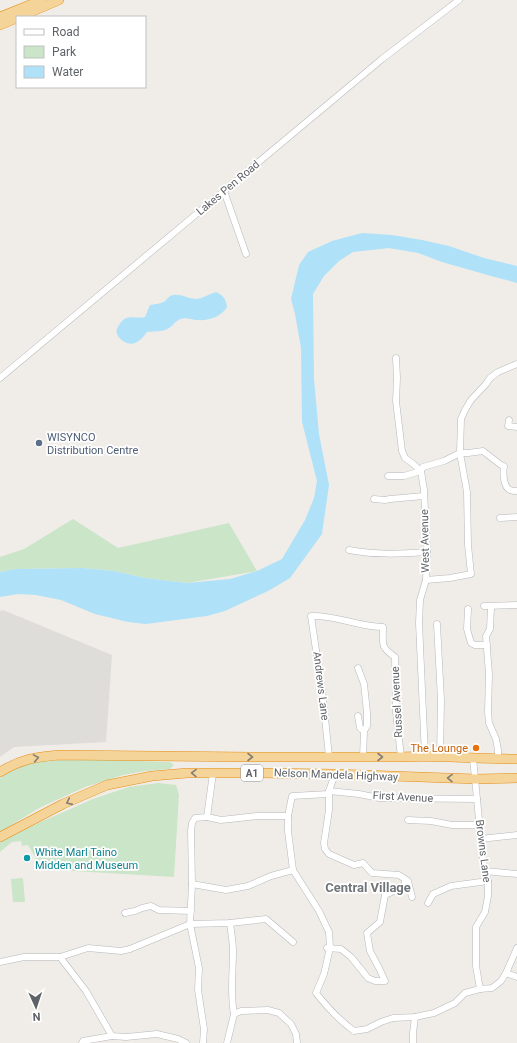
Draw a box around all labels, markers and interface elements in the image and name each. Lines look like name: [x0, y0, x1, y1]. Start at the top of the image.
legend: [16, 16, 146, 88]
text: Road: [52, 25, 80, 39]
text: Park: [52, 45, 77, 59]
text: Water: [52, 65, 83, 79]
street label: Lakes Pen Road: [194, 158, 262, 218]
place label: WISYNCO Distribution Centre: [47, 431, 138, 457]
marker: WISYNCO Distribution Centre: [34, 438, 44, 448]
street label: West Avenue: [418, 509, 432, 573]
street label: Andrews Lane: [310, 651, 332, 721]
street label: Russel Avenue: [389, 666, 405, 738]
place label: The Lounge: [410, 742, 468, 755]
marker: The Lounge: [471, 743, 481, 753]
one-way arrow: [247, 753, 253, 761]
one-way arrow: [377, 753, 383, 761]
one-way arrow: [33, 754, 39, 763]
road number: A1: [241, 765, 263, 781]
street label: Nelson Mandela Highway: [274, 766, 399, 784]
one-way arrow: [191, 769, 197, 777]
one-way arrow: [447, 774, 453, 782]
street label: First Avenue: [372, 789, 434, 805]
one-way arrow: [65, 797, 73, 805]
street label: Browns Lane: [473, 819, 493, 883]
place label: White Marl Taino Midden and Museum: [35, 846, 138, 872]
marker: White Marl Taino Midden and Museum: [22, 853, 32, 863]
district label: Central Village: [325, 880, 411, 895]
north arrow: [16, 987, 56, 1027]
text: N: [32, 1010, 41, 1023]

